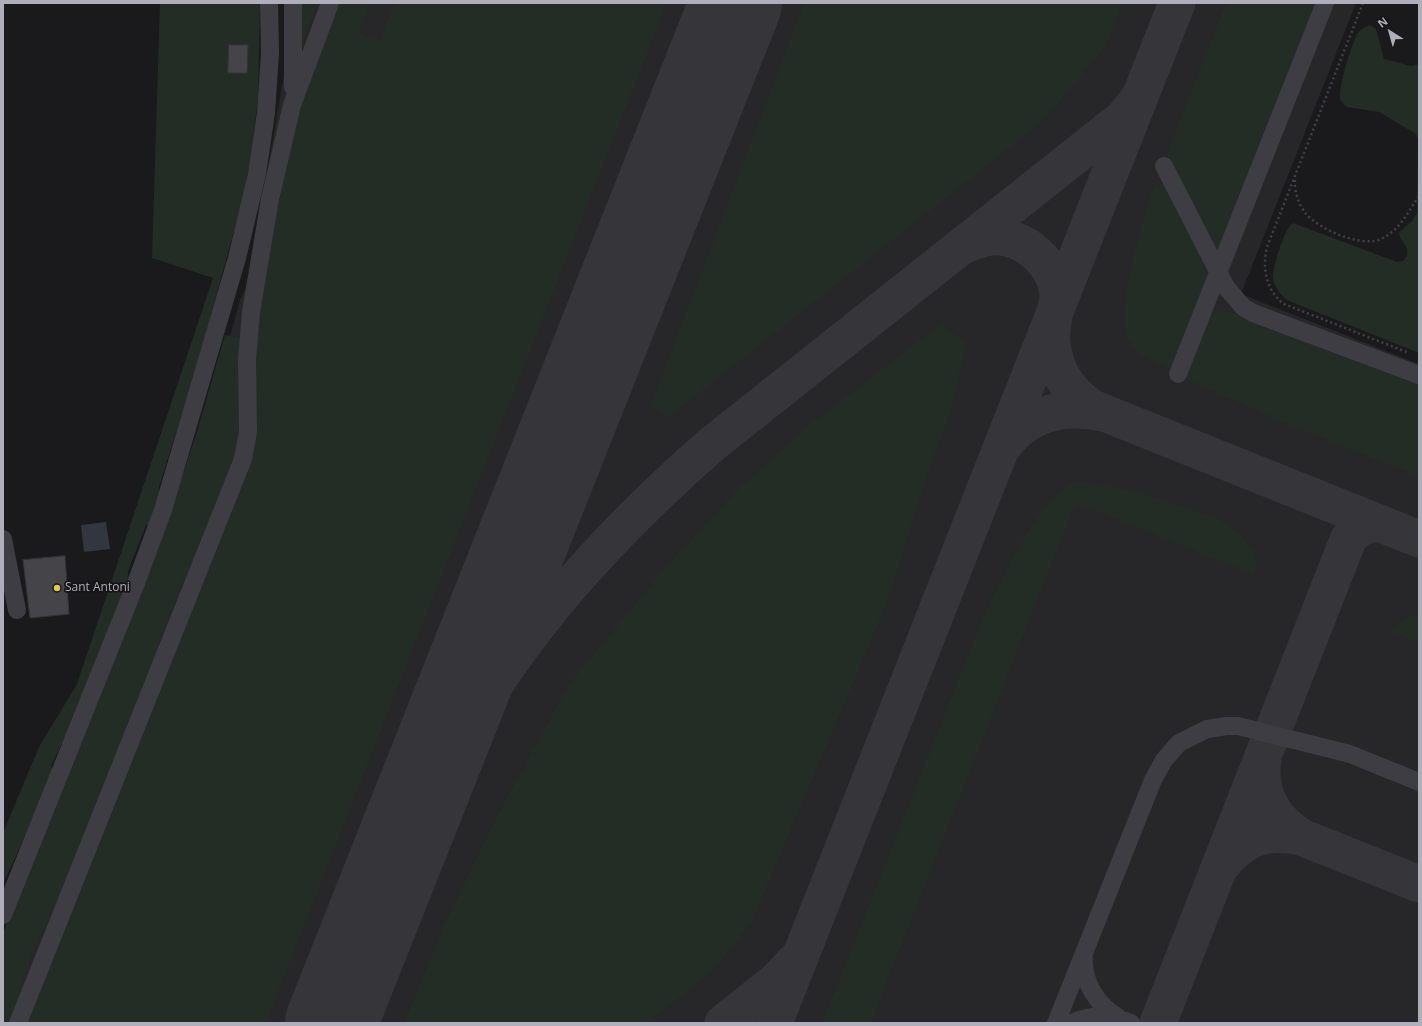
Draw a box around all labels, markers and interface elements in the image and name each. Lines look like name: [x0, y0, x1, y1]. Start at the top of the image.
north arrow: [1370, 12, 1410, 52]
text: N: [1374, 13, 1391, 31]
place label: Sant Antoni: [65, 581, 130, 595]
marker: Sant Antoni: [52, 583, 62, 593]

